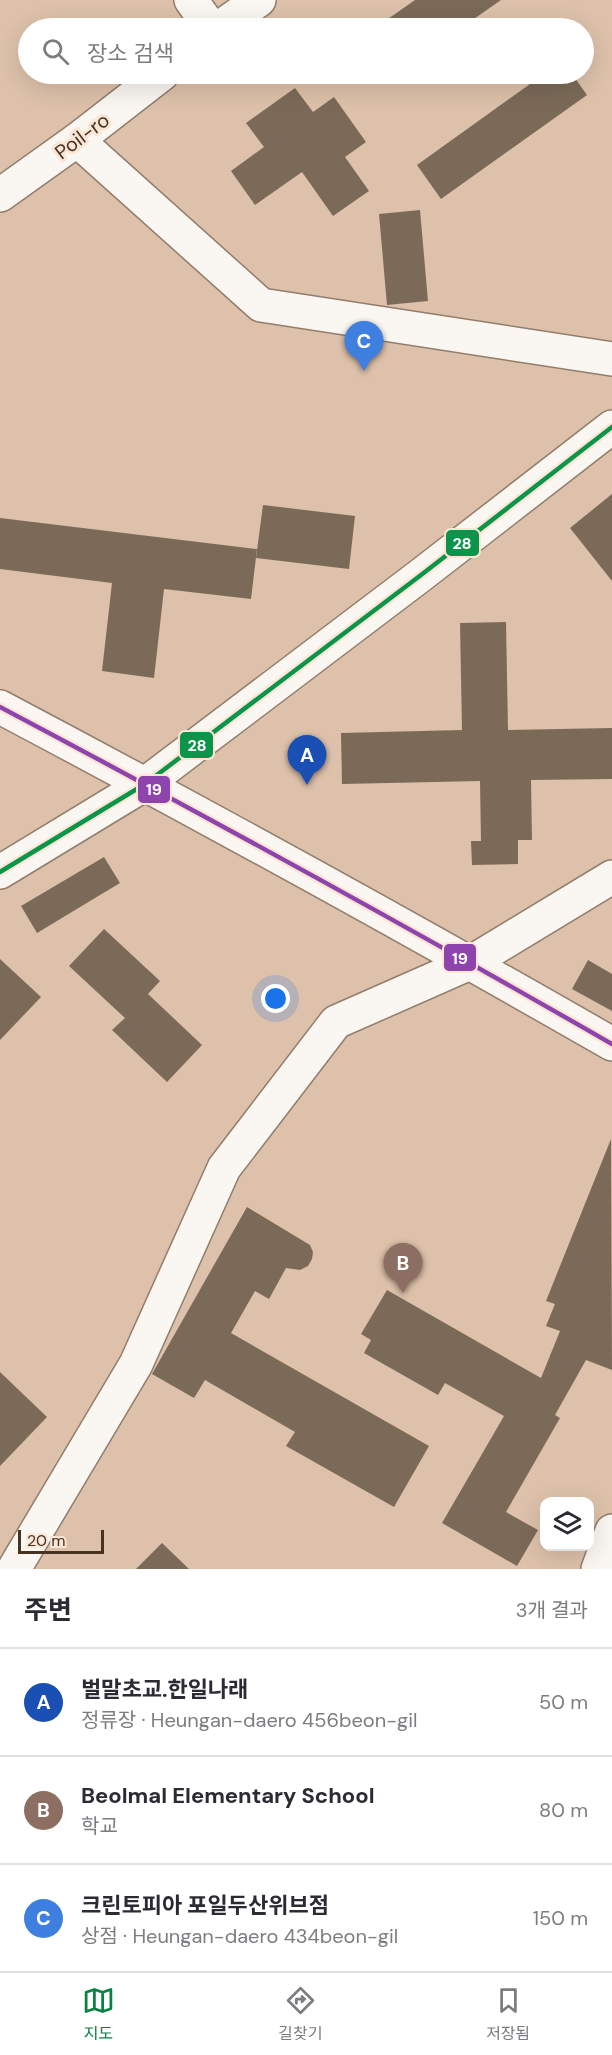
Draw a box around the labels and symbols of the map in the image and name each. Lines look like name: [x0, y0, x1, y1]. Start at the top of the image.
street label: Poil-ro: [49, 107, 115, 165]
pin: C: [344, 322, 384, 371]
line badge: 28: [445, 529, 480, 557]
text: 28: [452, 533, 472, 554]
line badge: 28: [179, 731, 214, 759]
text: 28: [187, 735, 207, 756]
pin: A: [288, 736, 326, 785]
line badge: 19: [137, 775, 171, 804]
text: 19: [146, 779, 162, 800]
line badge: 19: [443, 943, 477, 972]
text: 19: [452, 948, 468, 969]
your location: [261, 984, 290, 1013]
pin: B: [384, 1244, 422, 1293]
scale bar: [18, 1527, 104, 1554]

